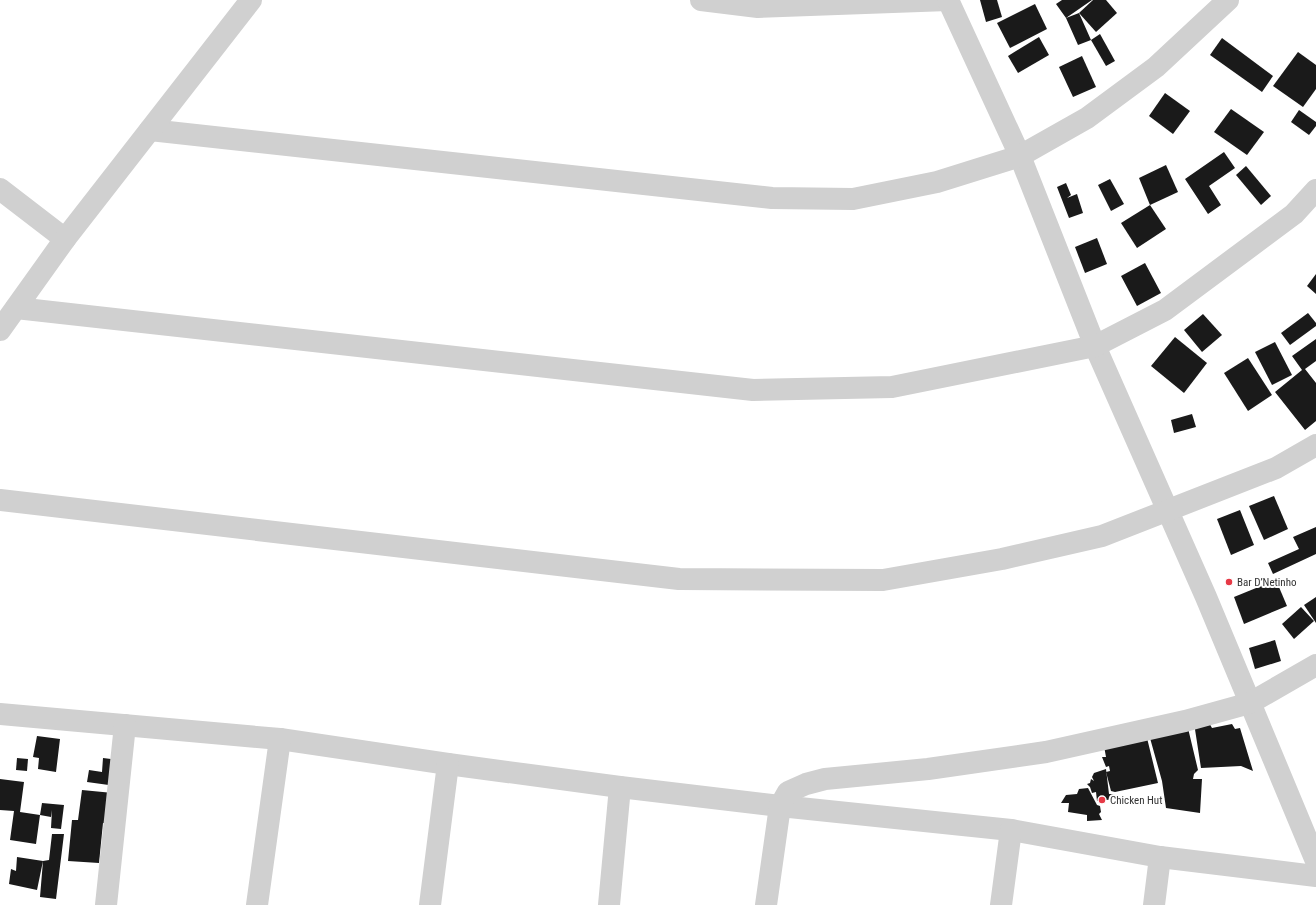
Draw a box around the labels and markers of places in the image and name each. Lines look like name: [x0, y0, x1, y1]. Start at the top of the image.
place label: Bar D’Netinho: [1237, 576, 1297, 589]
marker: Bar D’Netinho: [1224, 577, 1234, 587]
place label: Chicken Hut: [1110, 794, 1162, 807]
marker: Chicken Hut: [1097, 795, 1107, 805]

